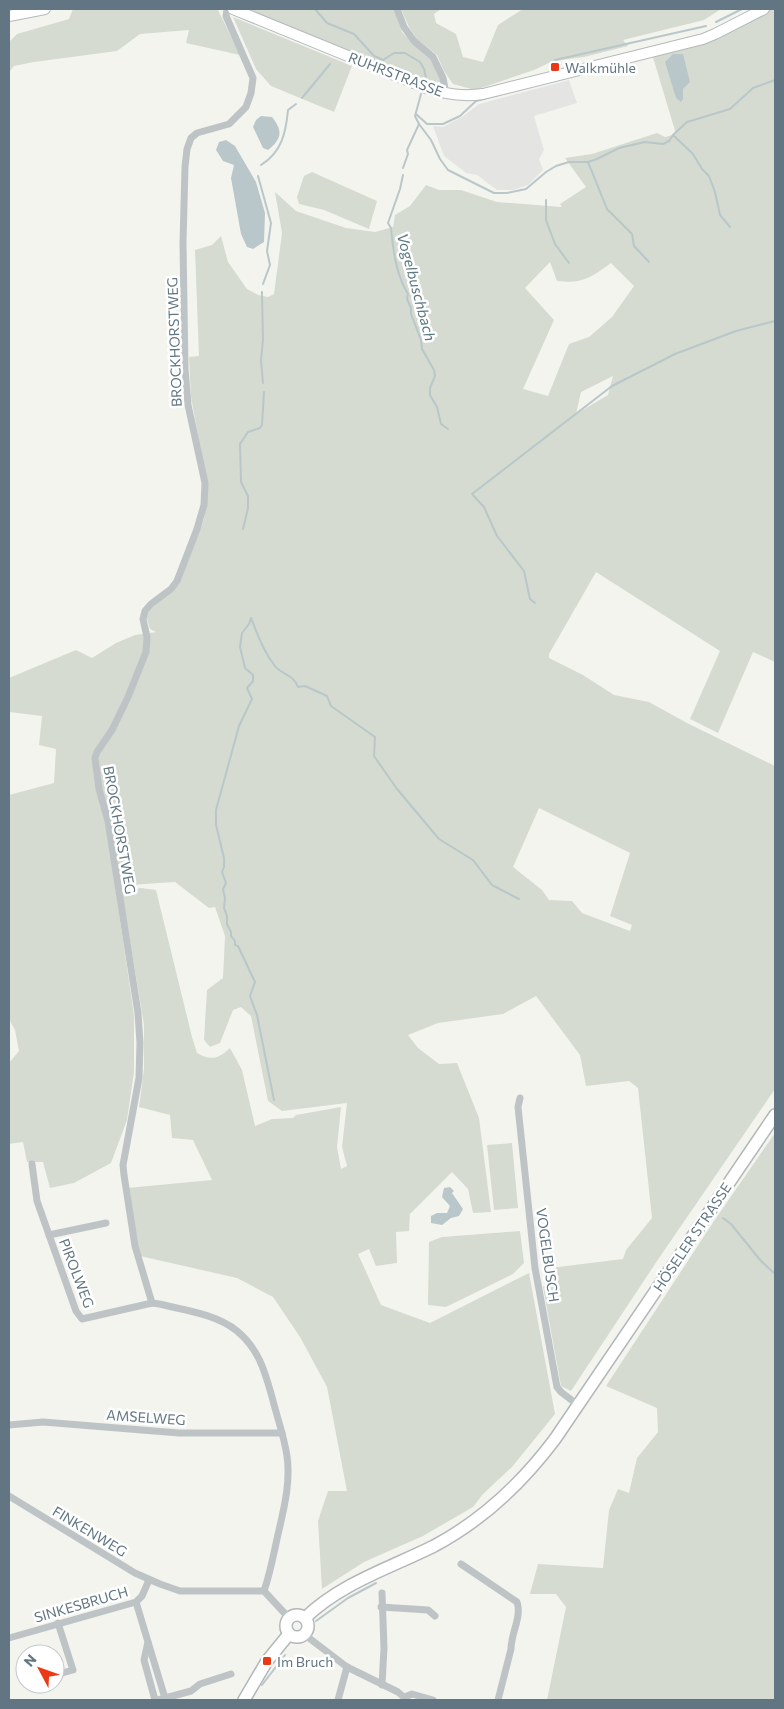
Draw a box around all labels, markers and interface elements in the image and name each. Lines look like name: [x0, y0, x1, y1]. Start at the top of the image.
street label: RUHRSTRASSE: [346, 48, 446, 100]
place label: Walkmühle: [565, 59, 636, 76]
marker: Walkmühle: [549, 61, 561, 73]
water label: Vogelbuschbach: [394, 231, 440, 343]
street label: BROCKHORSTWEG: [163, 277, 185, 407]
street label: BROCKHORSTWEG: [100, 765, 140, 895]
street label: HÖSELER STRASSE: [649, 1179, 735, 1295]
street label: VOGELBUSCH: [533, 1207, 563, 1303]
street label: PIROLWEG: [56, 1236, 98, 1310]
street label: AMSELWEG: [106, 1406, 186, 1428]
street label: FINKENWEG: [50, 1502, 130, 1560]
street label: SINKESBRUCH: [32, 1582, 130, 1626]
north arrow: [15, 1644, 65, 1694]
text: N: [20, 1651, 40, 1670]
place label: Im Bruch: [277, 1653, 333, 1670]
marker: Im Bruch: [261, 1655, 273, 1667]

